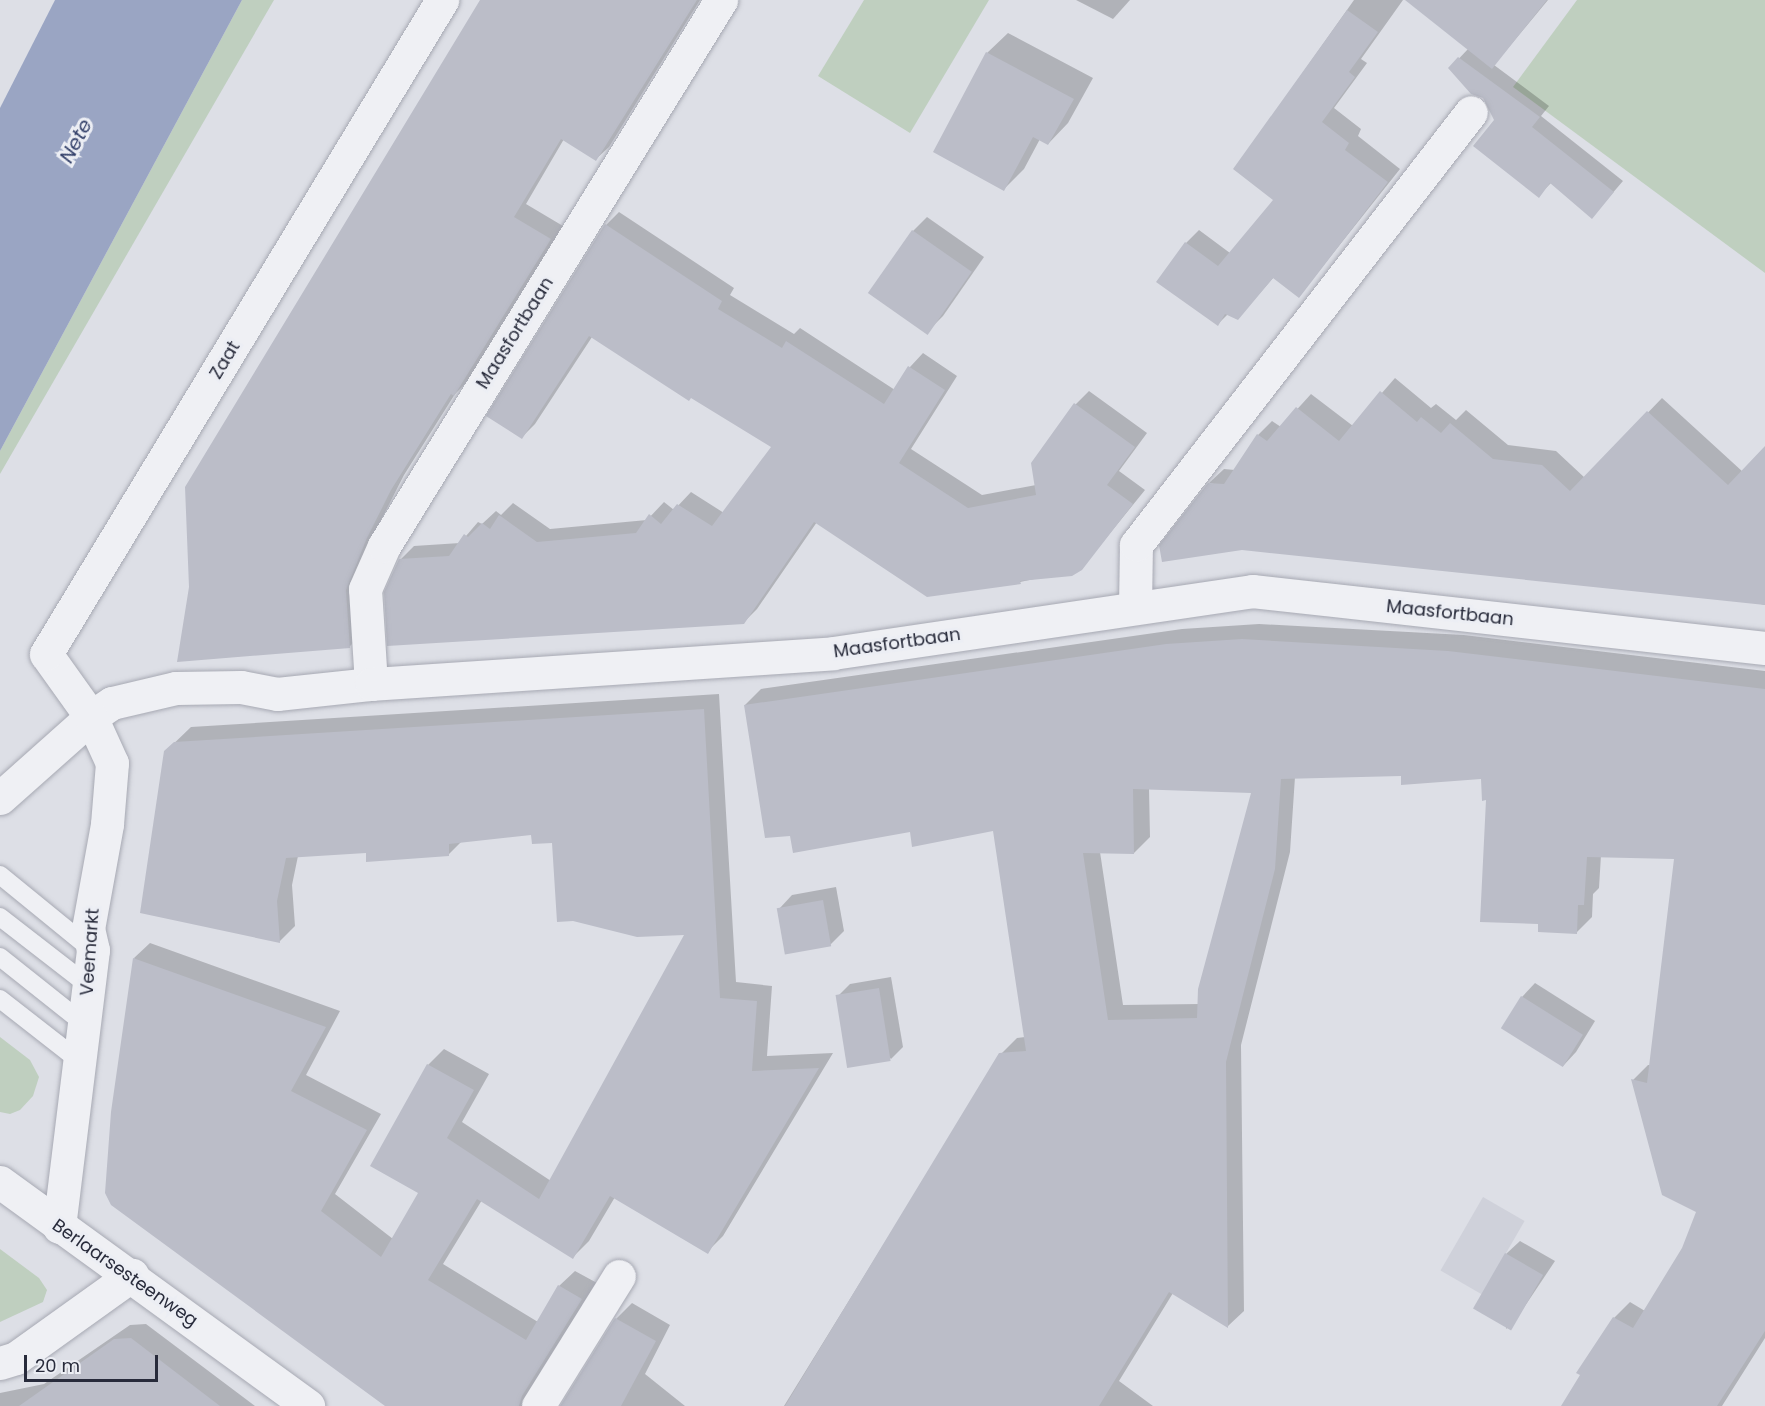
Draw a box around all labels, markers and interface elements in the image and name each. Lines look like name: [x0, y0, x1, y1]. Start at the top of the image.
water label: Nete: [55, 115, 97, 167]
street label: Maasfortbaan: [472, 273, 558, 393]
street label: Zaat: [205, 337, 245, 383]
street label: Maasfortbaan: [1385, 596, 1515, 630]
street label: Maasfortbaan: [832, 623, 962, 663]
street label: Veemarkt: [76, 907, 104, 997]
street label: Berlaarsesteenweg: [48, 1215, 202, 1331]
scale bar: [27, 1343, 160, 1381]
text: 20 m: [35, 1353, 80, 1378]

